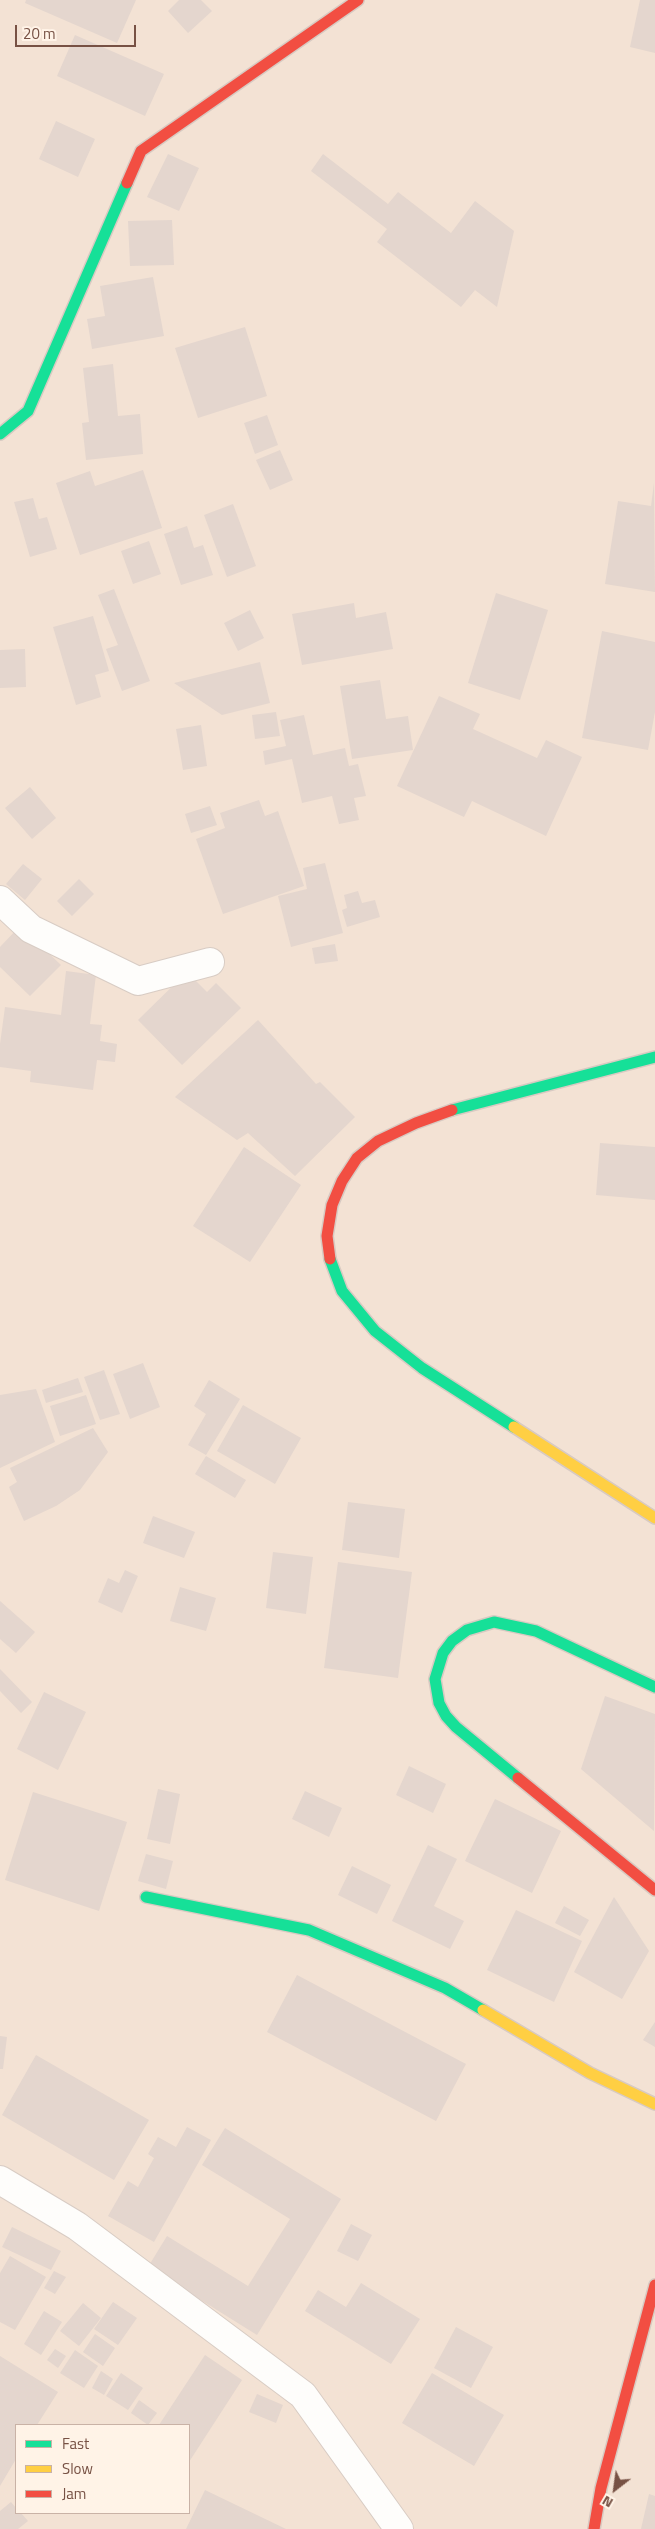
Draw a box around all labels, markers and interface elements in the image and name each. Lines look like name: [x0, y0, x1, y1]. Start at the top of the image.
scale bar: [18, 15, 139, 47]
text: 20 m: [23, 22, 56, 45]
legend: [15, 2424, 190, 2514]
text: Fast: [62, 2432, 89, 2455]
text: Slow: [62, 2457, 93, 2480]
north arrow: [590, 2464, 640, 2514]
text: Jam: [62, 2482, 86, 2505]
text: N: [598, 2491, 617, 2514]

